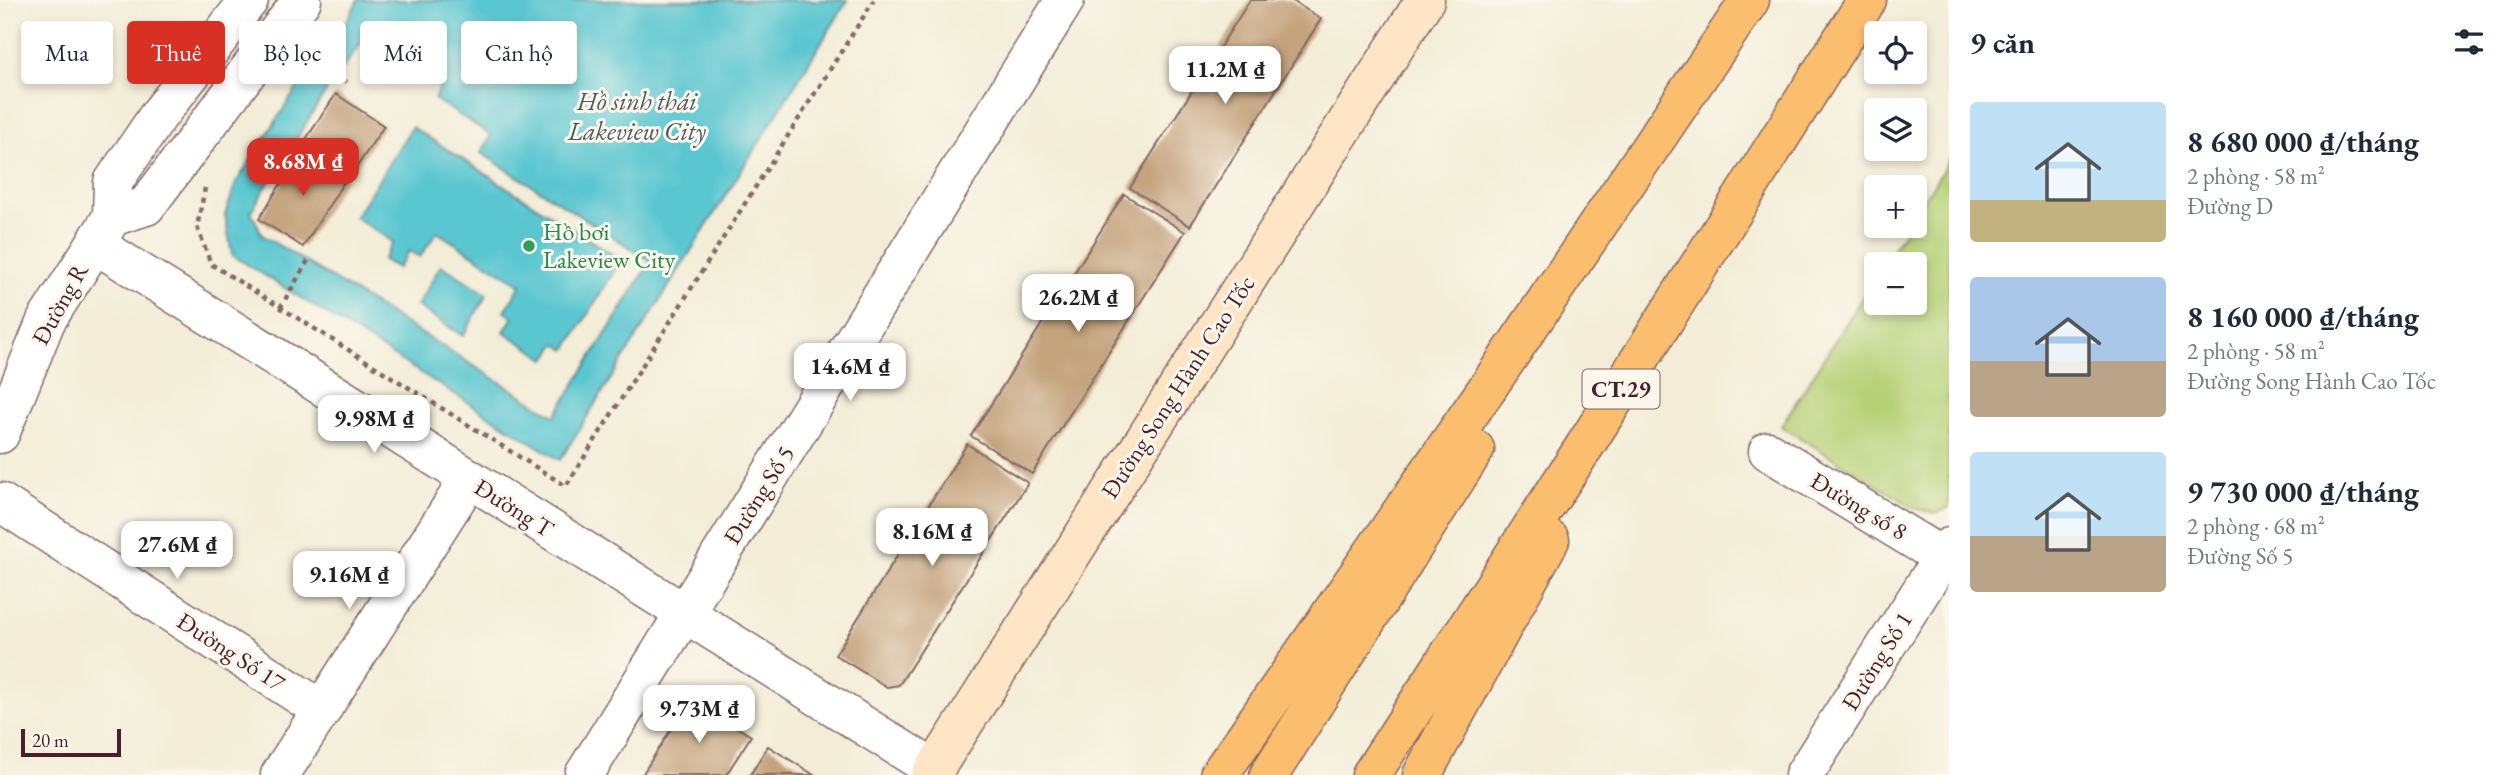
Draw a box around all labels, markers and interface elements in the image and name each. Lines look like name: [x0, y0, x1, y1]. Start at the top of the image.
chip: Mua: [21, 21, 113, 84]
chip: Thuê: [127, 21, 225, 84]
chip: Bộ lọc: [239, 21, 346, 84]
chip: Mới: [360, 21, 447, 84]
chip: Căn hộ: [461, 21, 577, 84]
map controls: [1864, 21, 1927, 315]
button: locate: [1864, 21, 1927, 84]
text: 9 căn: [1970, 23, 2035, 62]
icon: filters: [2450, 23, 2488, 61]
pin: 11.2M ₫: [1160, 46, 1290, 106]
text: 11.2M ₫: [1185, 54, 1265, 84]
water label: Hồ sinh thái Lakeview City: [567, 84, 707, 148]
button: layers: [1864, 98, 1927, 161]
text: 8 680 000 ₫/tháng: [2187, 122, 2419, 161]
icon: home: [2026, 130, 2110, 214]
pin: 8.68M ₫: [238, 138, 368, 198]
text: 8.68M ₫: [263, 146, 343, 176]
text: 2 phòng · 58 m²: [2187, 161, 2325, 191]
button: +: [1864, 175, 1927, 238]
text: Đường D: [2187, 191, 2273, 221]
place label: Hồ bơi Lakeview City: [543, 216, 676, 275]
marker: Hồ bơi Lakeview City: [521, 238, 537, 254]
button: −: [1864, 252, 1927, 315]
street label: Đường R: [24, 257, 95, 350]
street label: Đường Song Hành Cao Tốc: [1094, 269, 1261, 504]
pin: 26.2M ₫: [1013, 274, 1143, 334]
text: 26.2M ₫: [1038, 282, 1118, 312]
text: 8 160 000 ₫/tháng: [2187, 297, 2419, 336]
icon: home: [2026, 305, 2110, 389]
text: 2 phòng · 58 m²: [2187, 336, 2325, 366]
pin: 14.6M ₫: [785, 344, 915, 403]
text: 14.6M ₫: [810, 351, 890, 381]
text: Đường Song Hành Cao Tốc: [2187, 366, 2436, 396]
road number: CT.29: [1582, 370, 1660, 408]
pin: 9.98M ₫: [309, 396, 439, 455]
text: 9.98M ₫: [334, 403, 414, 433]
street label: Đường Số 5: [716, 439, 801, 550]
street label: Đường số 8: [1805, 465, 1913, 547]
street label: Đường T: [469, 471, 560, 544]
text: 9 730 000 ₫/tháng: [2187, 472, 2419, 511]
icon: home: [2026, 480, 2110, 564]
pin: 8.16M ₫: [867, 508, 997, 568]
text: 2 phòng · 68 m²: [2187, 511, 2325, 541]
text: 8.16M ₫: [892, 516, 972, 546]
pin: 27.6M ₫: [112, 522, 242, 581]
text: 27.6M ₫: [137, 529, 217, 559]
text: Đường Số 5: [2187, 541, 2293, 571]
pin: 9.16M ₫: [284, 552, 414, 611]
text: 9.16M ₫: [309, 559, 389, 589]
street label: Đường Số 17: [171, 605, 291, 698]
street label: Đường Số 1: [1834, 605, 1919, 716]
pin: 9.73M ₫: [634, 686, 764, 745]
text: 9.73M ₫: [659, 693, 739, 723]
scale bar: [21, 726, 121, 758]
text: 20 m: [32, 728, 69, 753]

